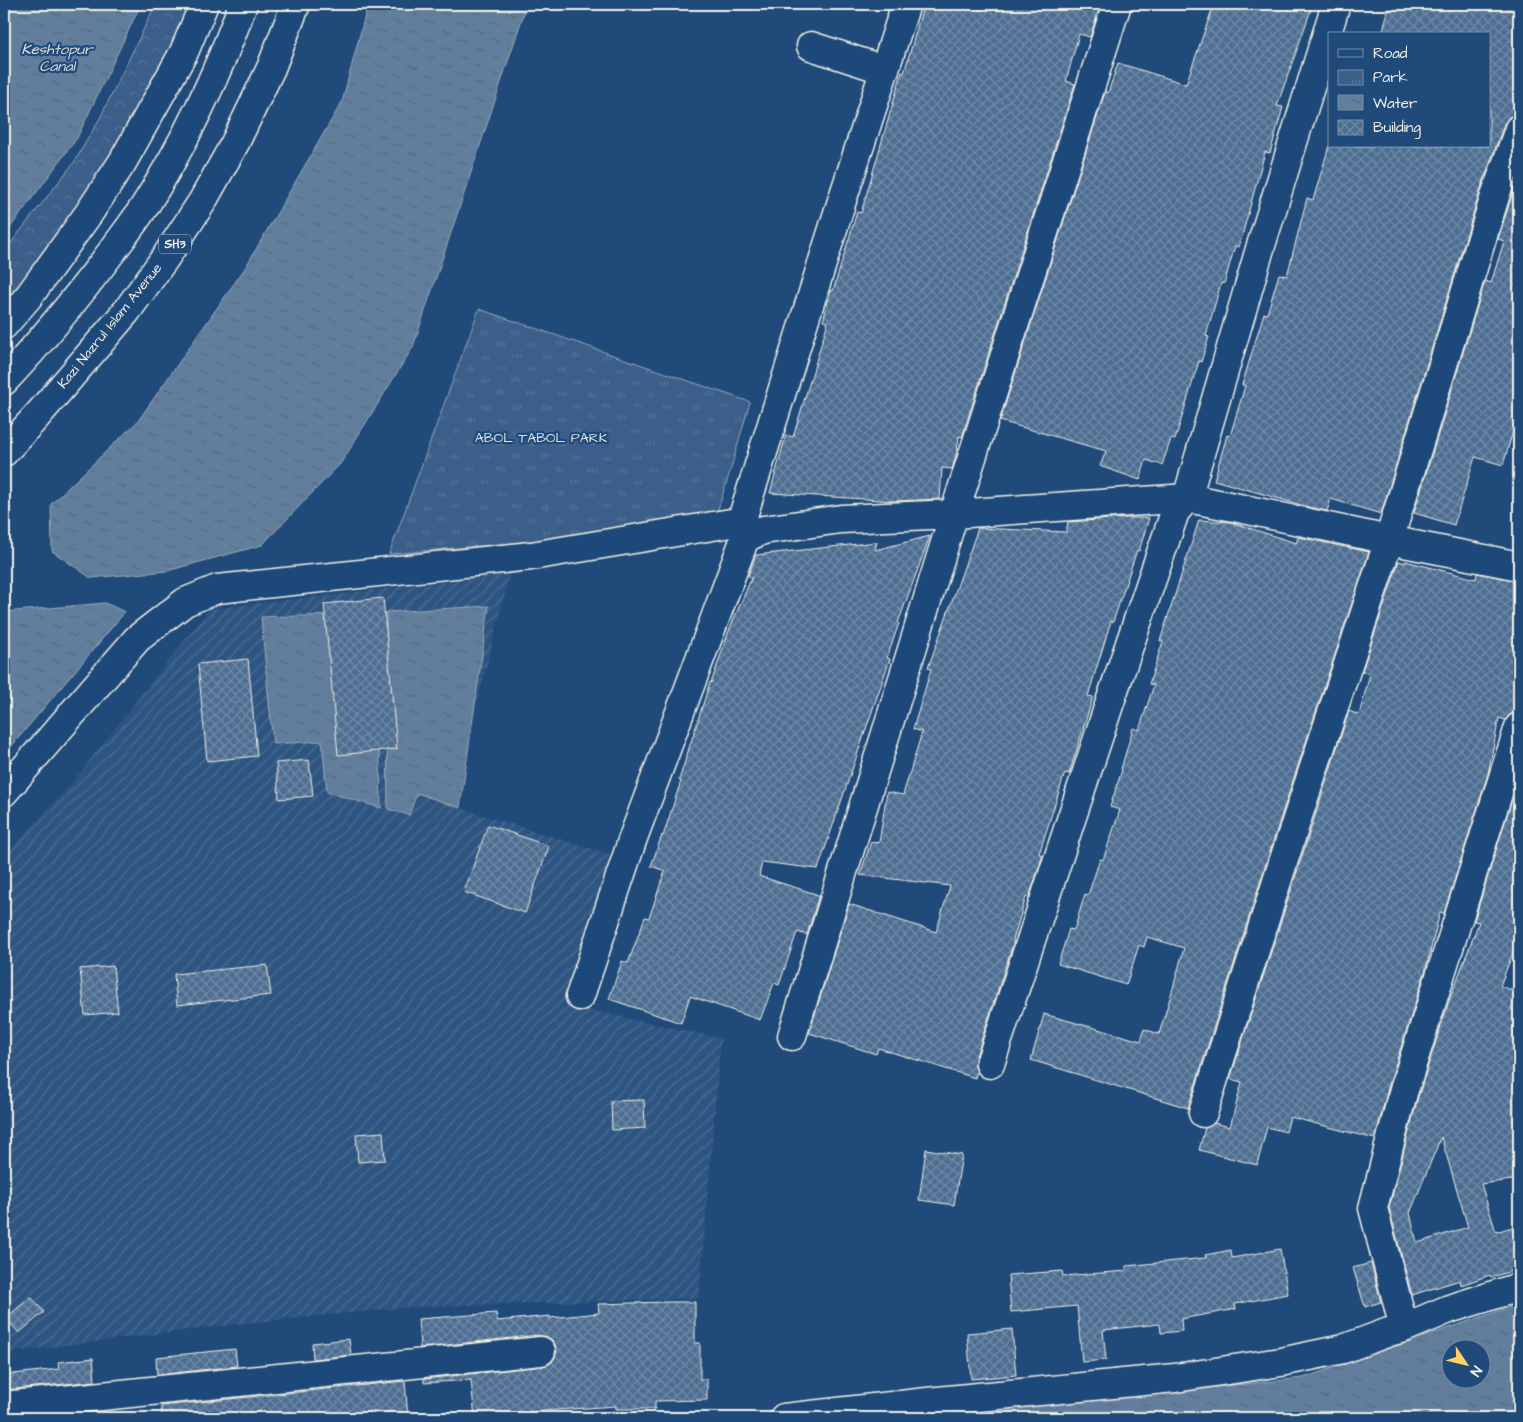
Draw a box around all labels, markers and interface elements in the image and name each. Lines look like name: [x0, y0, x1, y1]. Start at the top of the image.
legend: [1328, 32, 1490, 148]
water label: Keshtopur Canal: [22, 39, 94, 77]
text: Road: [1373, 43, 1408, 64]
text: Park: [1373, 67, 1408, 88]
text: Water: [1373, 93, 1417, 114]
text: Building: [1373, 117, 1421, 139]
road number: SH3: [159, 234, 191, 253]
street label: Kazi Nazrul Islam Avenue: [53, 259, 167, 393]
park label: ABOL TABOL PARK: [475, 428, 608, 448]
north arrow: [1440, 1340, 1490, 1390]
text: N: [1465, 1362, 1487, 1380]

